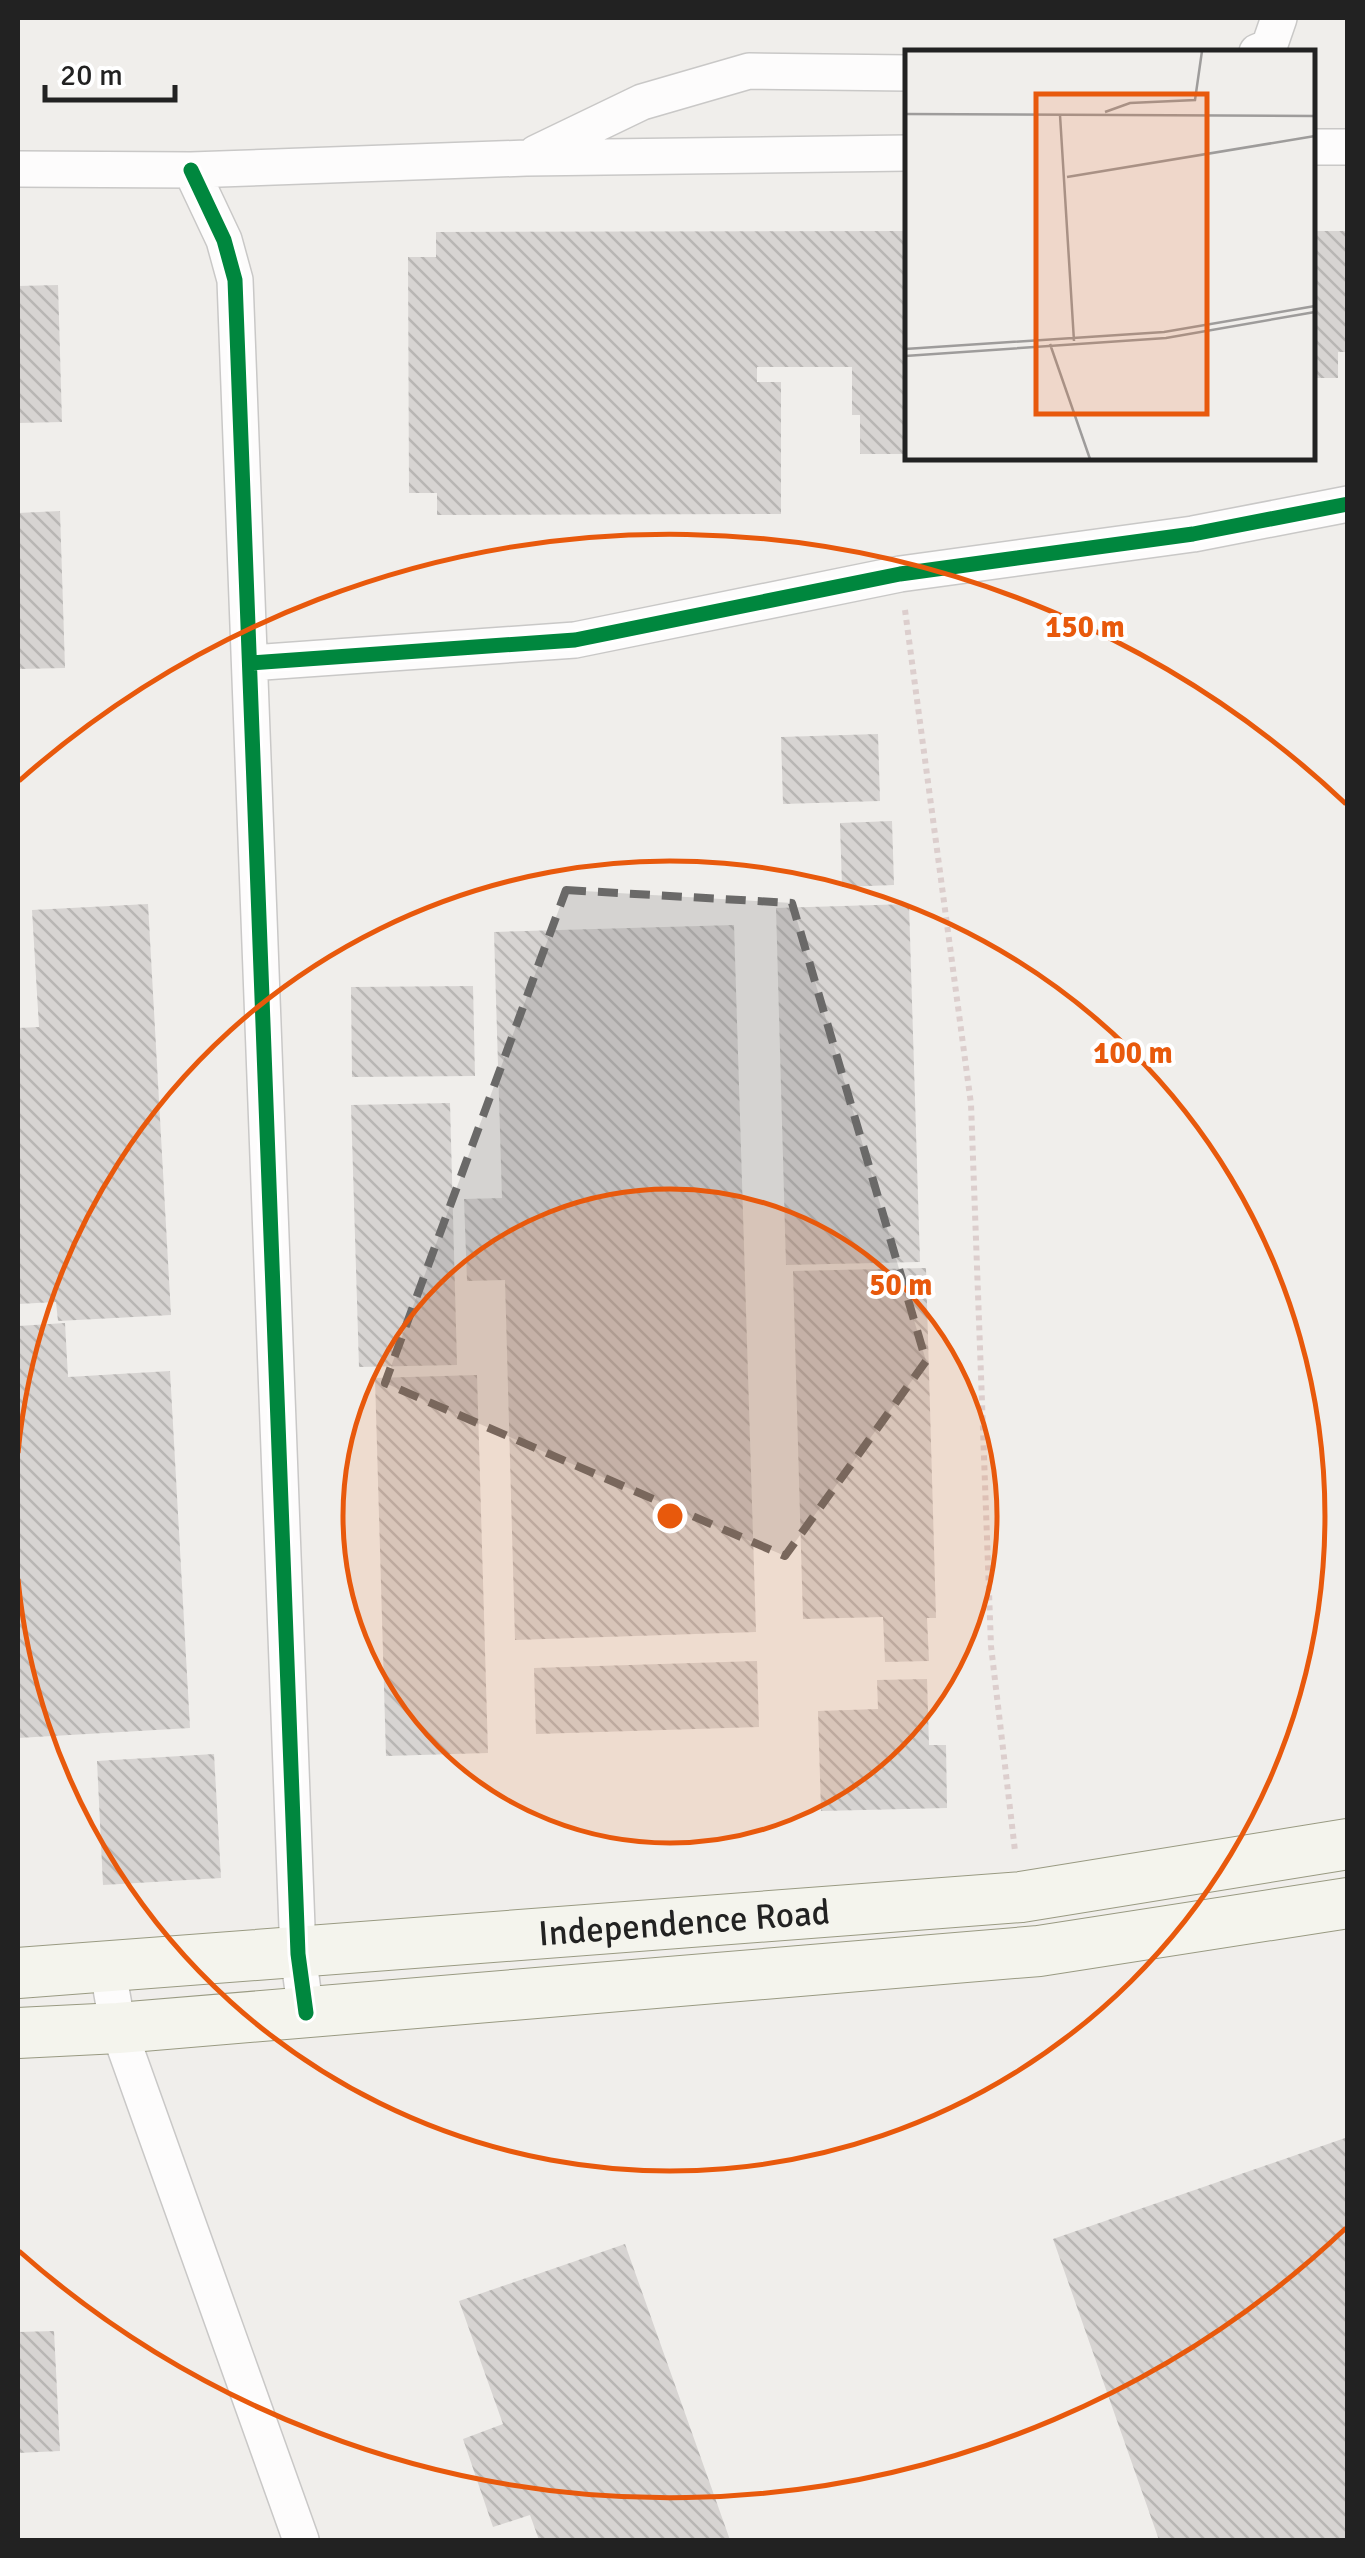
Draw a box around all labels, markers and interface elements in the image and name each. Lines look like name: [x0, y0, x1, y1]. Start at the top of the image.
scale bar: [45, 40, 175, 102]
inset map: [905, 50, 1315, 460]
text: 20 m: [60, 57, 123, 94]
text: 150 m: [1045, 609, 1125, 646]
text: 100 m: [1093, 1035, 1173, 1072]
text: 50 m: [869, 1267, 933, 1304]
centre of rings: [652, 1498, 688, 1534]
street label: Independence Road: [537, 1890, 831, 1955]

